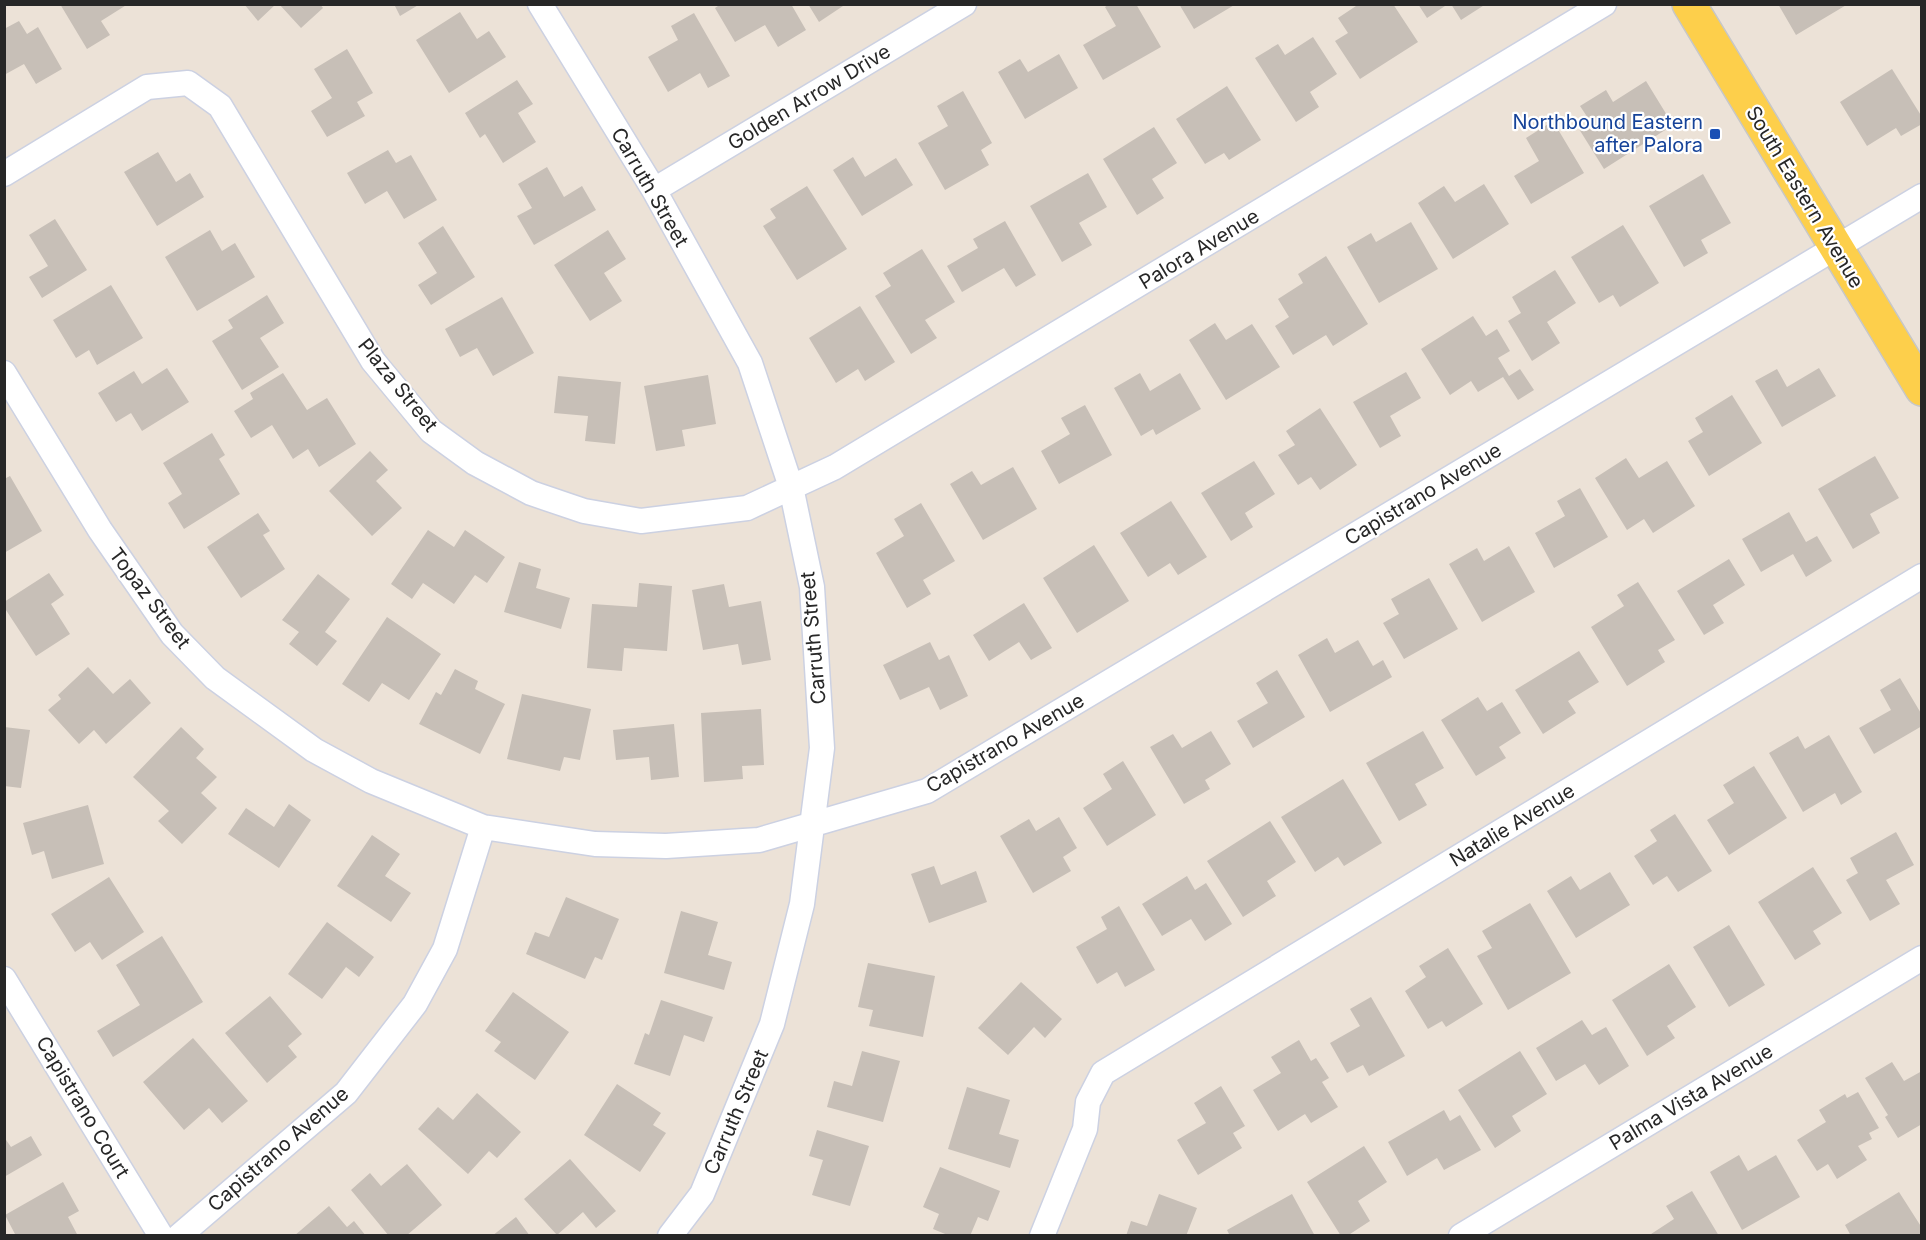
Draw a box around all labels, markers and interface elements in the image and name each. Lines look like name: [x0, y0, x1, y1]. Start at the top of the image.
street label: Golden Arrow Drive: [723, 39, 895, 155]
street label: South Eastern Avenue: [1741, 102, 1869, 292]
place label: Northbound Eastern after Palora: [1513, 110, 1703, 157]
street label: Carruth Street: [606, 123, 694, 251]
marker: Northbound Eastern after Palora: [1708, 127, 1722, 141]
street label: Palora Avenue: [1135, 204, 1263, 294]
street label: Plaza Street: [353, 333, 443, 437]
street label: Capistrano Avenue: [1340, 438, 1506, 550]
street label: Topaz Street: [104, 543, 196, 654]
street label: Carruth Street: [795, 570, 831, 706]
street label: Capistrano Avenue: [922, 688, 1088, 798]
street label: Natalie Avenue: [1445, 778, 1579, 872]
street label: Capistrano Court: [31, 1032, 135, 1183]
street label: Palma Vista Avenue: [1605, 1039, 1777, 1155]
street label: Carruth Street: [699, 1045, 773, 1178]
street label: Capistrano Avenue: [203, 1081, 353, 1217]

